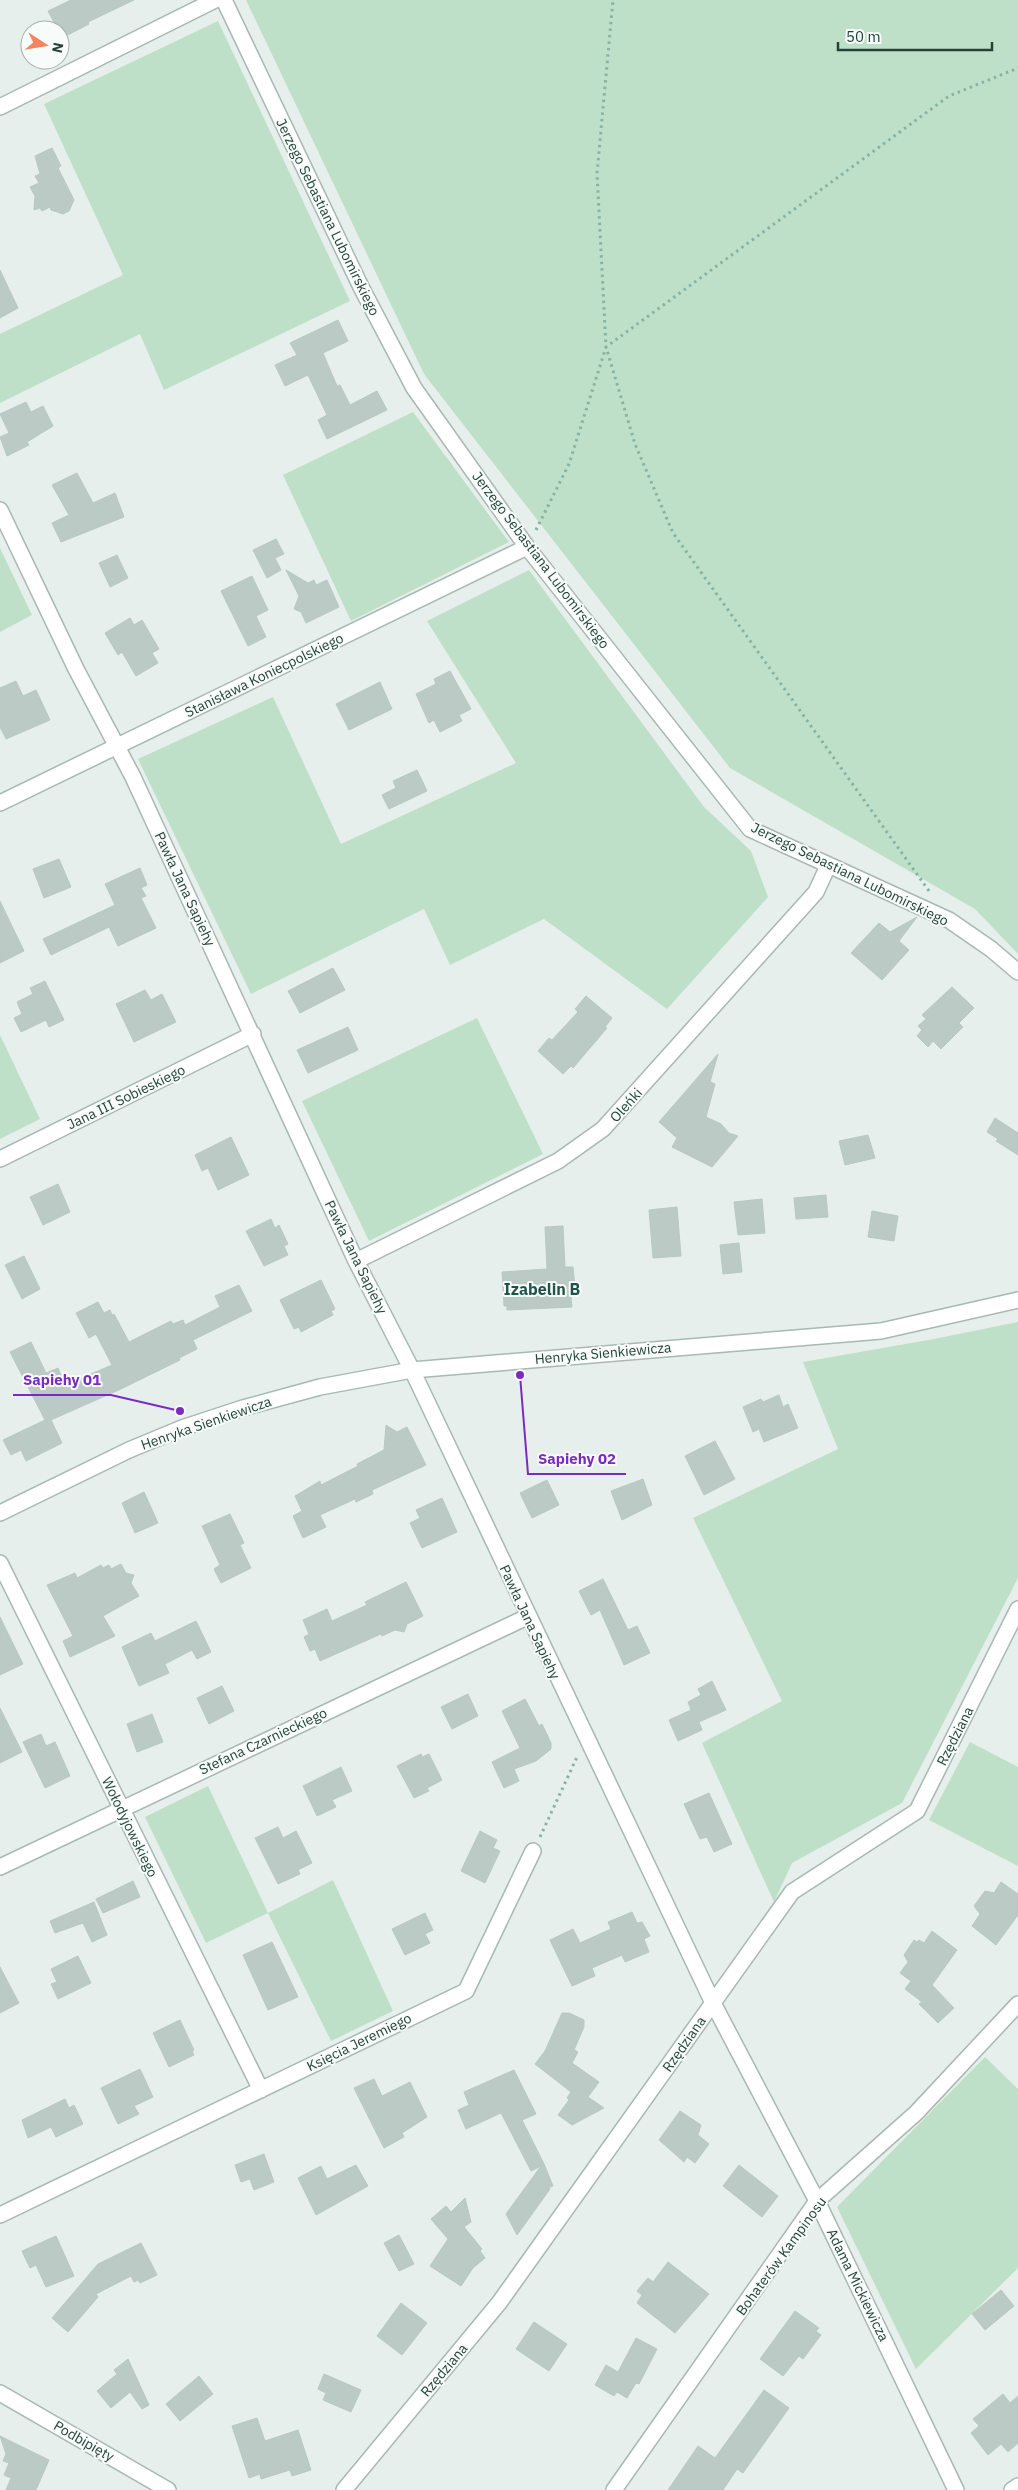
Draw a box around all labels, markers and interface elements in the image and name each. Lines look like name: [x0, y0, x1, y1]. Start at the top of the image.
north arrow: [20, 20, 70, 70]
scale bar: [838, 20, 992, 52]
text: 50 m: [846, 27, 881, 46]
text: N: [48, 41, 68, 55]
street label: Jerzego Sebastiana Lubomirskiego: [272, 115, 384, 319]
street label: Jerzego Sebastiana Lubomirskiego: [468, 468, 614, 652]
street label: Stanisława Koniecpolskiego: [182, 629, 346, 721]
street label: Jerzego Sebastiana Lubomirskiego: [748, 818, 952, 930]
street label: Pawła Jana Sapiehy: [151, 829, 219, 949]
street label: Jana III Sobieskiego: [64, 1061, 188, 1133]
street label: Oleńki: [606, 1084, 646, 1126]
street label: Pawła Jana Sapiehy: [321, 1197, 391, 1317]
district label: Izabelin B: [504, 1279, 581, 1299]
street label: Henryka Sienkiewicza: [534, 1338, 673, 1368]
callout: Sapiehy 01: [13, 1365, 111, 1395]
text: Sapiehy 01: [23, 1370, 101, 1389]
street label: Henryka Sienkiewicza: [138, 1392, 274, 1454]
callout: Sapiehy 02: [528, 1444, 626, 1474]
text: Sapiehy 02: [538, 1449, 616, 1468]
street label: Pawła Jana Sapiehy: [496, 1562, 564, 1682]
street label: Stefana Czarnieckiego: [196, 1703, 330, 1779]
street label: Rzędziana: [932, 1703, 978, 1769]
street label: Wołodyjowskiego: [98, 1774, 162, 1880]
street label: Księcia Jeremiego: [304, 2009, 414, 2075]
street label: Rzędziana: [658, 2012, 710, 2075]
street label: Bohaterów Kampinosu: [732, 2193, 830, 2319]
street label: Adama Mickiewicza: [823, 2226, 893, 2345]
street label: Rzędziana: [417, 2339, 472, 2400]
street label: Podbipięty: [50, 2416, 118, 2466]

